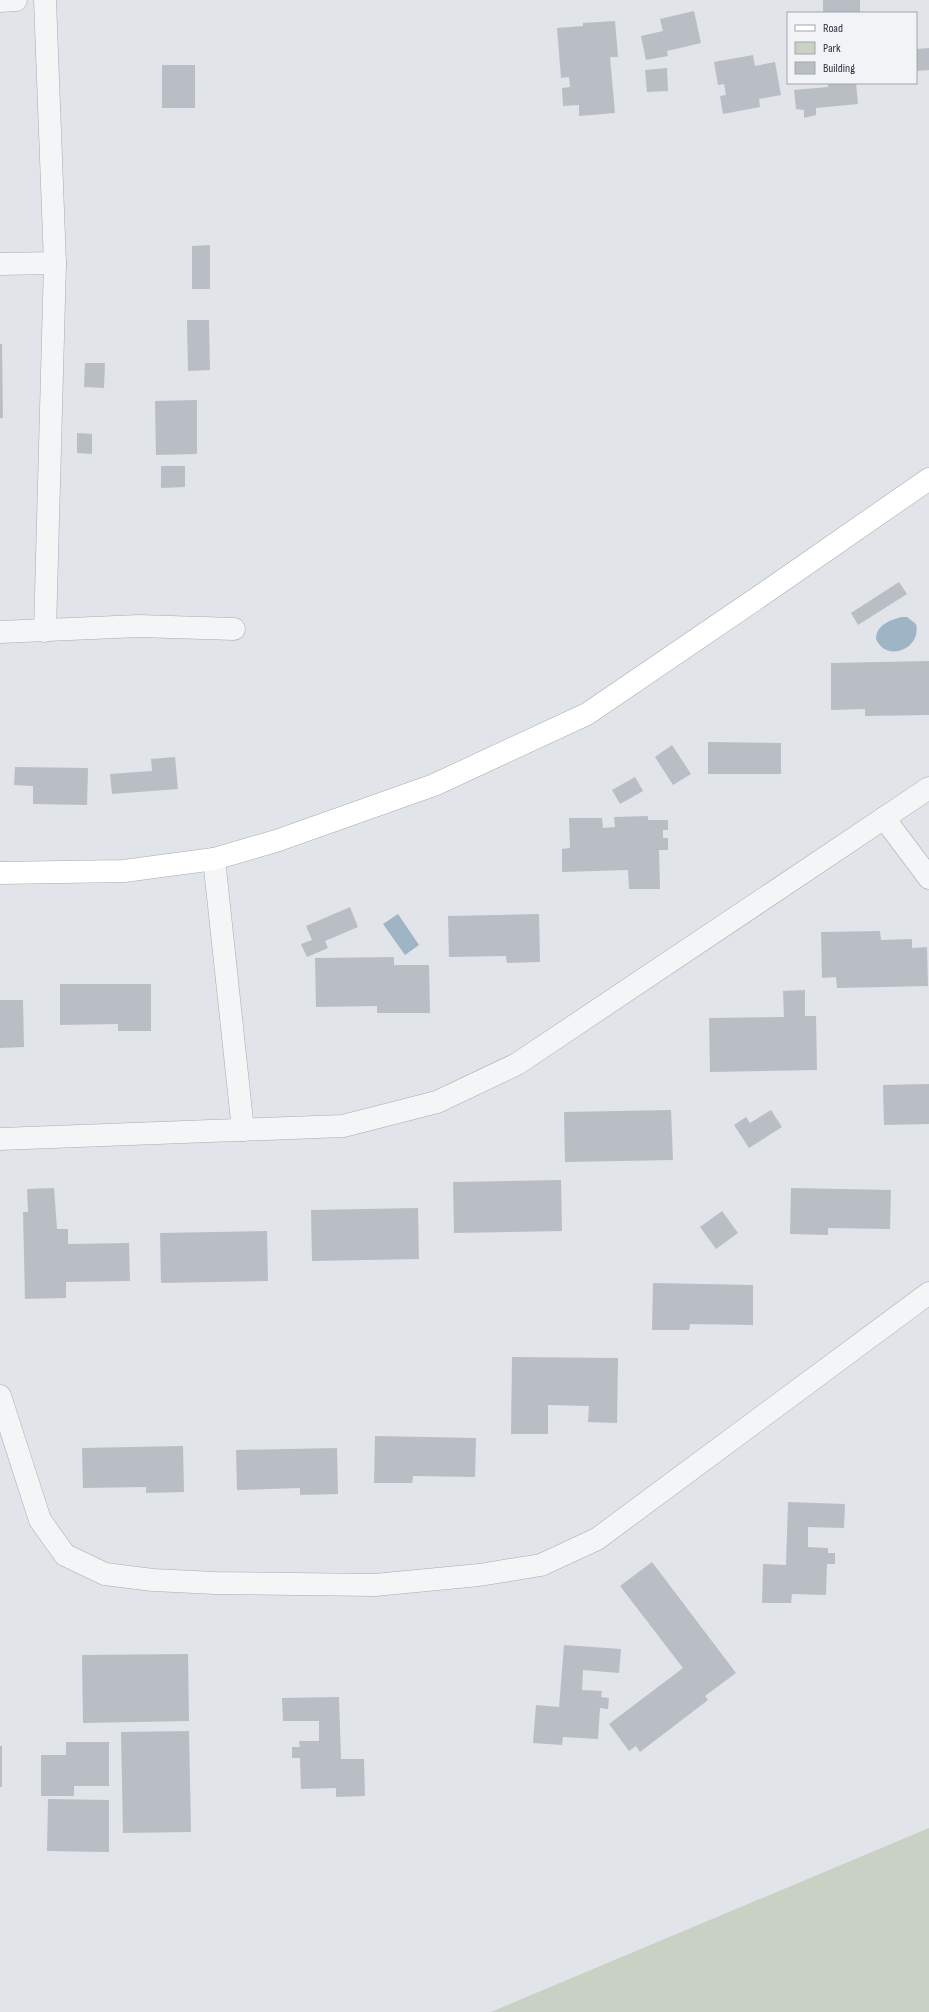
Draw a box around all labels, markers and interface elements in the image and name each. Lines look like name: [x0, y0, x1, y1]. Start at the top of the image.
legend: [787, 12, 917, 84]
text: Road: [823, 21, 843, 36]
text: Park: [823, 41, 841, 56]
text: Building: [823, 61, 855, 76]

